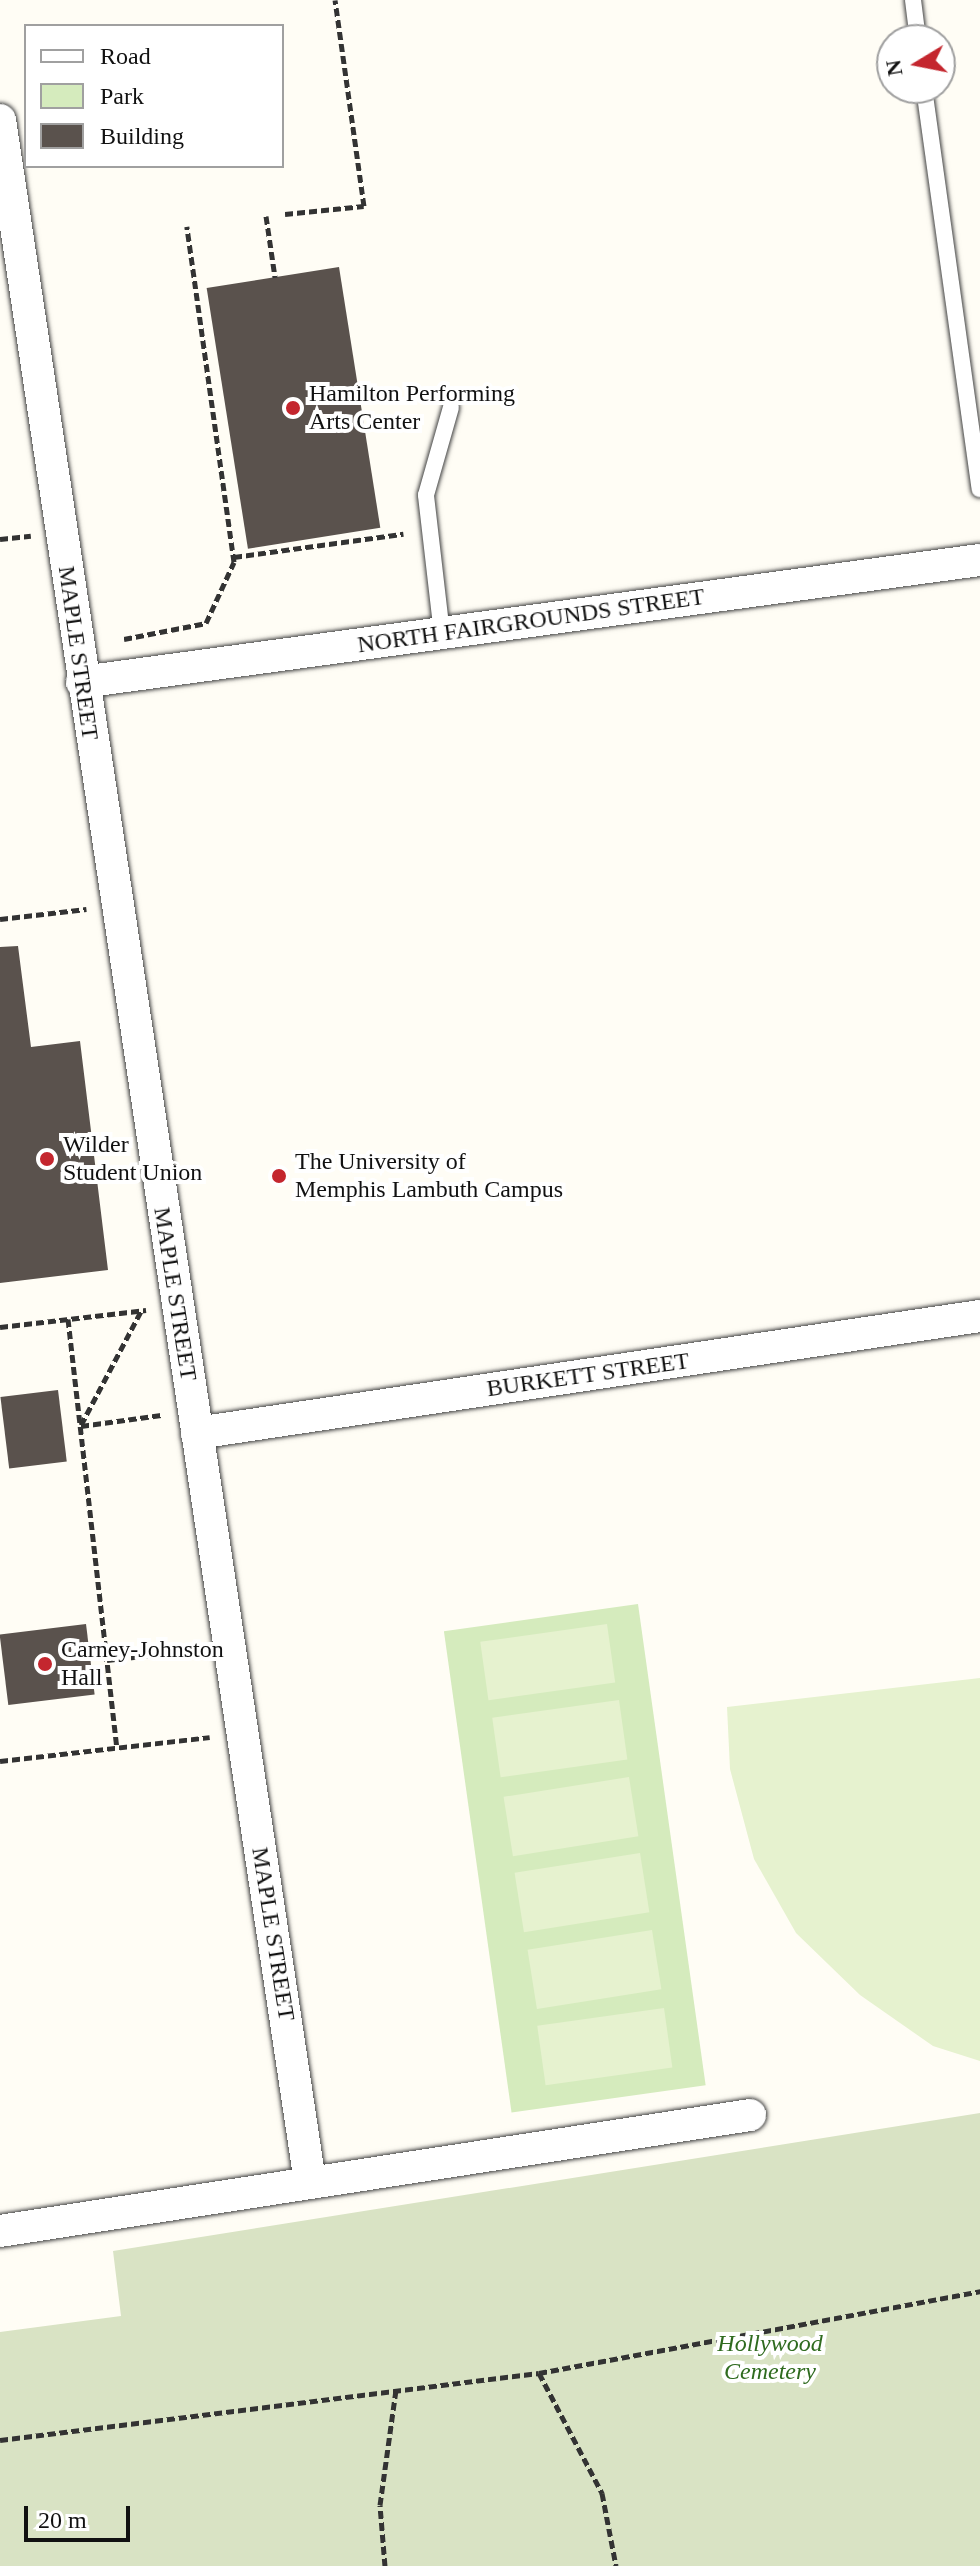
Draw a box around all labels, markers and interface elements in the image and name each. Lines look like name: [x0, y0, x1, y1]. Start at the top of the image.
legend: [24, 24, 284, 168]
north arrow: [876, 24, 956, 104]
text: Road: [100, 43, 151, 69]
text: N: [880, 58, 908, 78]
text: Park: [100, 83, 144, 109]
text: Building: [100, 123, 184, 149]
place label: Hamilton Performing Arts Center: [309, 380, 515, 436]
marker: Hamilton Performing Arts Center: [284, 399, 302, 417]
street label: MAPLE STREET: [52, 564, 104, 742]
street label: NORTH FAIRGROUNDS STREET: [356, 582, 706, 660]
place label: Wilder Student Union: [63, 1131, 202, 1187]
place label: The University of Memphis Lambuth Campus: [295, 1148, 563, 1204]
marker: Wilder Student Union: [38, 1150, 56, 1168]
marker: The University of Memphis Lambuth Campus: [270, 1167, 288, 1185]
street label: MAPLE STREET: [147, 1205, 203, 1383]
street label: BURKETT STREET: [485, 1346, 691, 1404]
place label: Carney-Johnston Hall: [61, 1636, 224, 1692]
marker: Carney-Johnston Hall: [36, 1655, 54, 1673]
street label: MAPLE STREET: [245, 1845, 301, 2023]
park label: Hollywood Cemetery: [717, 2330, 823, 2386]
scale bar: [28, 2490, 134, 2540]
text: 20 m: [38, 2507, 87, 2533]

